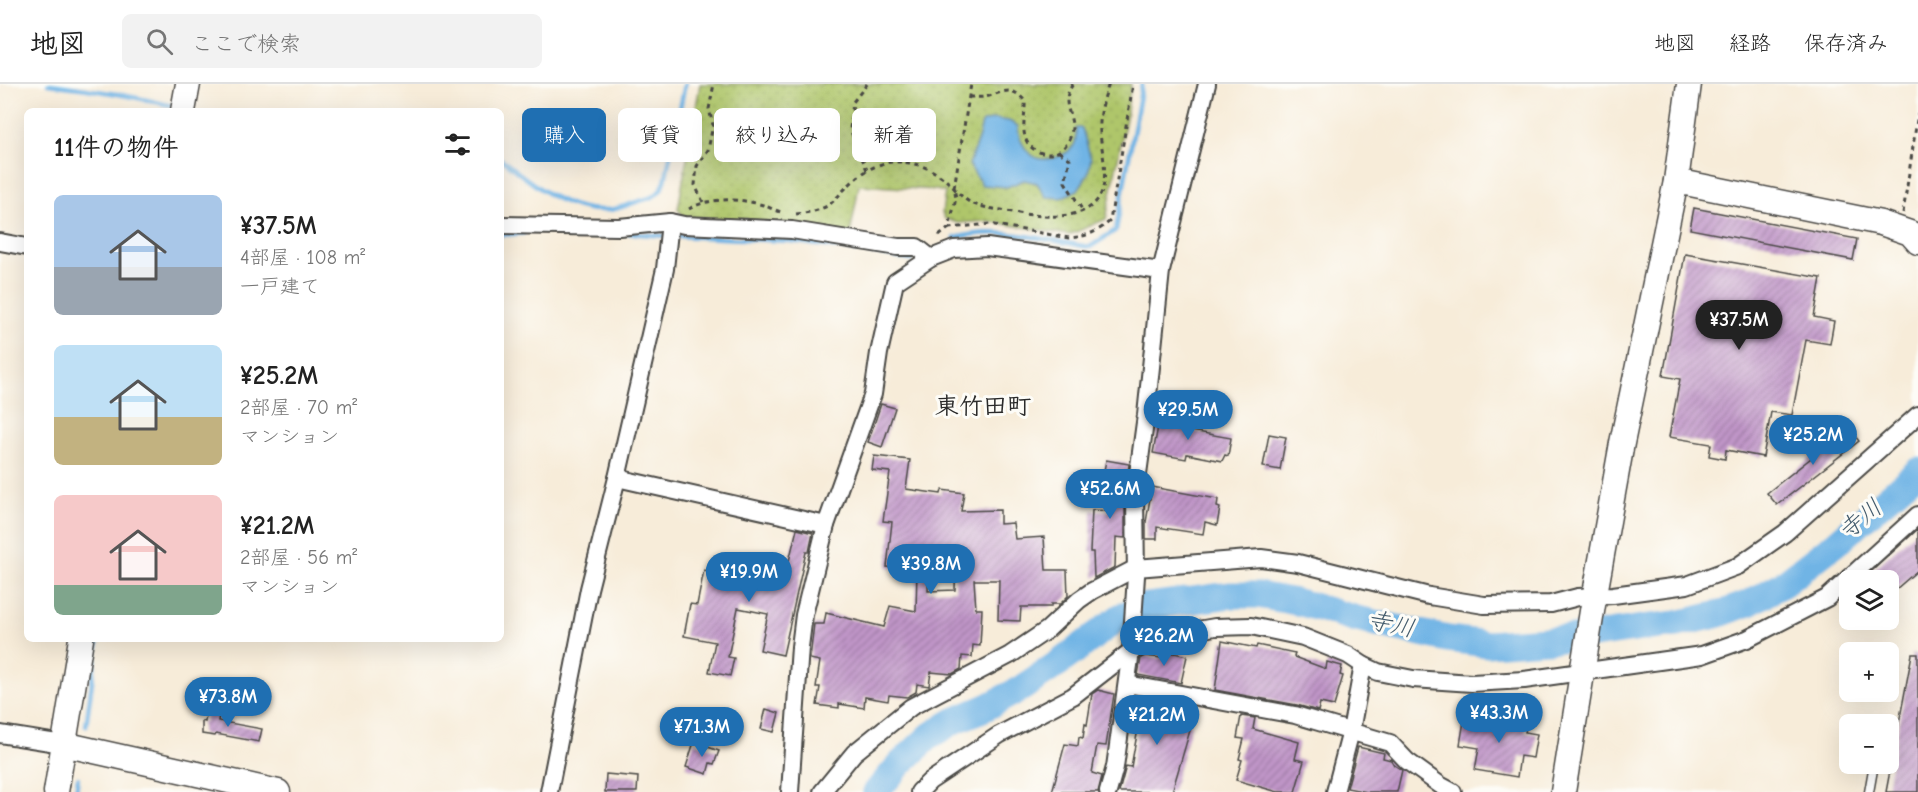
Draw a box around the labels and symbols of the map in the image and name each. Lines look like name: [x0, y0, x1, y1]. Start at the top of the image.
pin: ¥37.5M: [1690, 300, 1788, 351]
pin: ¥29.5M: [1139, 390, 1237, 441]
district label: 東竹田町: [935, 392, 1031, 420]
pin: ¥25.2M: [1764, 415, 1862, 466]
pin: ¥52.6M: [1061, 469, 1159, 520]
water label: 寺川: [1833, 493, 1887, 545]
pin: ¥39.8M: [882, 544, 980, 595]
pin: ¥19.9M: [700, 552, 798, 603]
water label: 寺川: [1365, 605, 1417, 643]
pin: ¥26.2M: [1115, 616, 1213, 667]
pin: ¥73.8M: [179, 677, 277, 728]
pin: ¥43.3M: [1450, 693, 1548, 744]
pin: ¥21.2M: [1108, 695, 1206, 746]
pin: ¥71.3M: [653, 707, 751, 758]

